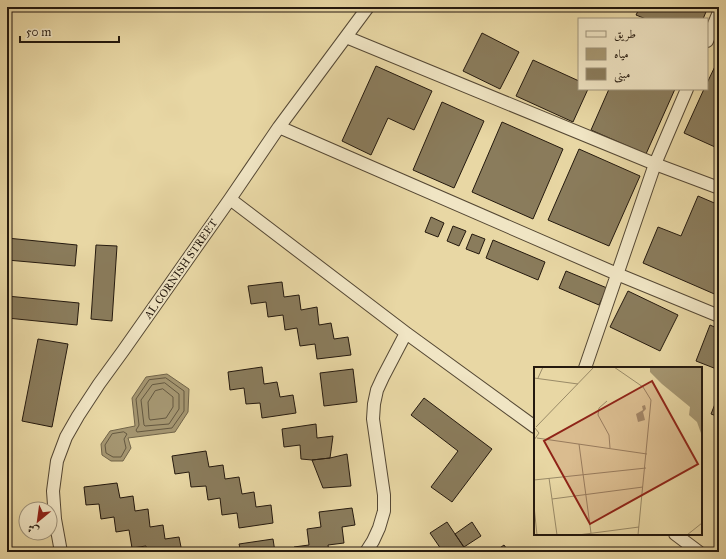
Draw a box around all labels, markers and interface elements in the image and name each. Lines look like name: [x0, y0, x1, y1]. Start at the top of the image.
scale bar: [20, 18, 119, 44]
legend: [578, 18, 708, 90]
text: 50 m: [26, 25, 51, 39]
text: طريق: [614, 27, 636, 42]
text: مياه: [614, 47, 629, 61]
text: مبنى: [614, 67, 630, 83]
street label: AL CORNISH STREET: [141, 216, 221, 322]
inset map: [534, 367, 702, 535]
north arrow: [18, 501, 58, 541]
text: ش: [25, 521, 41, 538]

